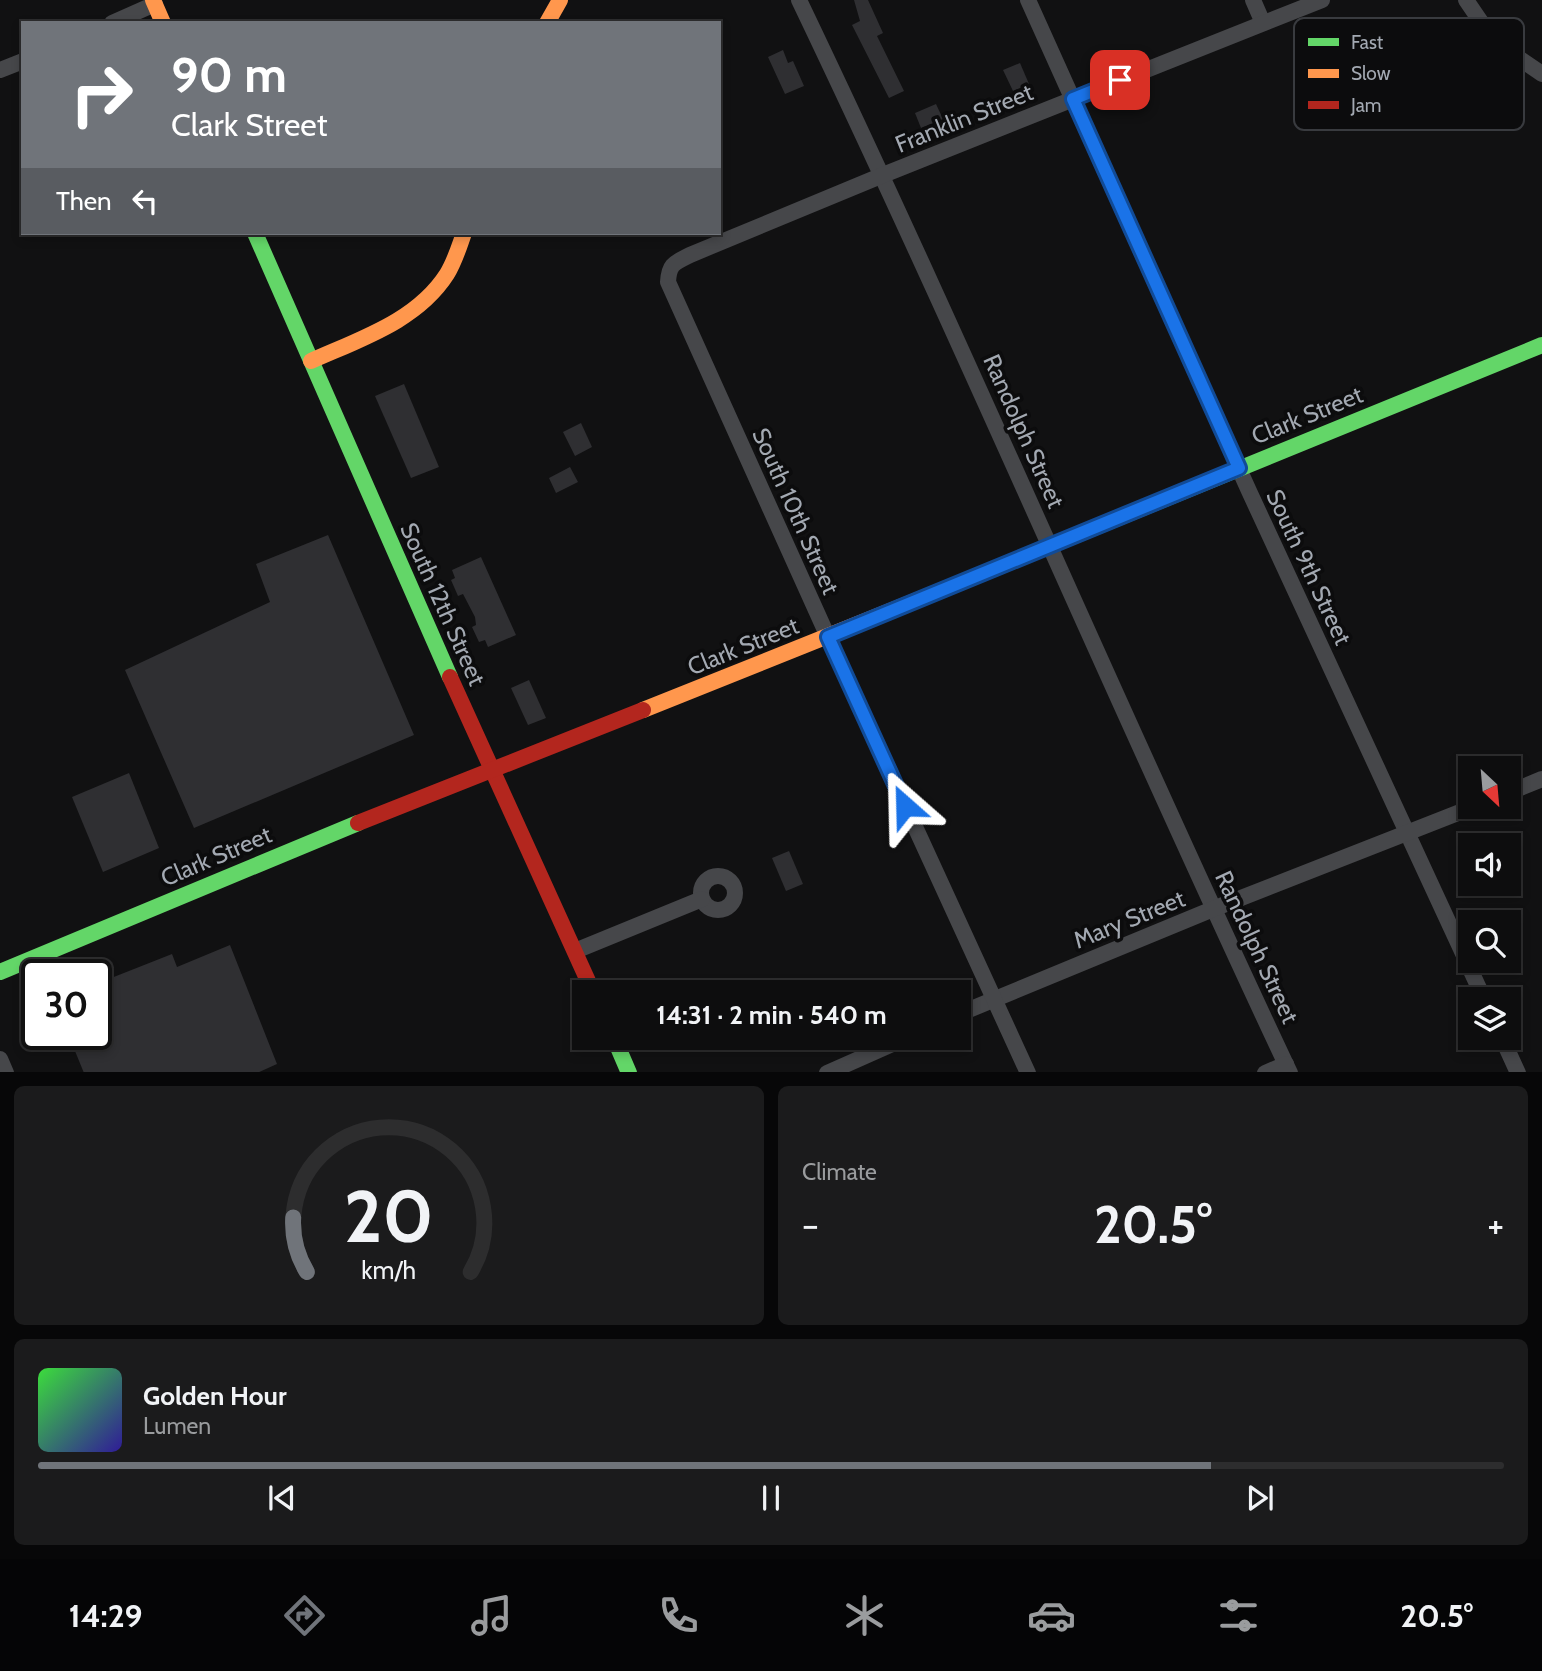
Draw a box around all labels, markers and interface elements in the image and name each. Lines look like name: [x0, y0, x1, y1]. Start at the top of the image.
legend: [1294, 18, 1524, 130]
text: Fast: [1351, 31, 1384, 54]
text: 90 m: [171, 45, 287, 104]
icon: right: [56, 49, 147, 140]
pin: [1090, 50, 1150, 110]
icon: arrive: [1101, 61, 1139, 99]
text: Slow: [1351, 62, 1391, 85]
street label: Franklin Street: [891, 77, 1037, 159]
text: Jam: [1350, 94, 1381, 117]
text: Clark Street: [171, 105, 328, 144]
icon: left: [126, 182, 164, 220]
text: Then: [56, 185, 112, 217]
street label: Randolph Street: [977, 350, 1071, 512]
street label: Clark Street: [1247, 380, 1367, 450]
street label: South 10th Street: [746, 423, 846, 599]
street label: South 9th Street: [1260, 485, 1358, 649]
street label: South 12th Street: [394, 518, 492, 690]
street label: Clark Street: [683, 611, 803, 681]
north arrow: [1458, 756, 1521, 819]
map controls: [1458, 756, 1521, 1050]
position arrow: [868, 769, 942, 843]
street label: Clark Street: [156, 820, 276, 892]
button: sound: [1458, 833, 1521, 896]
street label: Randolph Street: [1209, 866, 1305, 1028]
street label: Mary Street: [1069, 884, 1189, 954]
button: search: [1458, 910, 1521, 973]
speed limit sign: 30: [21, 959, 112, 1050]
button: layers: [1458, 987, 1521, 1050]
text: 14:31 · 2 min · 540 m: [656, 999, 887, 1031]
text: Climate: [802, 1158, 877, 1186]
text: 20: [344, 1172, 434, 1260]
text: 20.5°: [1094, 1193, 1212, 1256]
text: −: [802, 1201, 819, 1248]
text: +: [1487, 1201, 1504, 1248]
text: km/h: [362, 1254, 416, 1284]
text: Golden Hour: [143, 1380, 286, 1412]
text: Lumen: [143, 1412, 211, 1440]
icon: previous: [263, 1479, 301, 1517]
icon: pause: [752, 1479, 790, 1517]
icon: next: [1241, 1479, 1279, 1517]
icon: directions: [280, 1591, 329, 1640]
icon: music: [467, 1591, 516, 1640]
icon: phone: [654, 1591, 703, 1640]
icon: climate: [840, 1591, 889, 1640]
icon: car: [1027, 1591, 1076, 1640]
icon: filters: [1214, 1591, 1263, 1640]
text: 14:29: [69, 1596, 143, 1635]
text: 20.5°: [1400, 1596, 1473, 1635]

